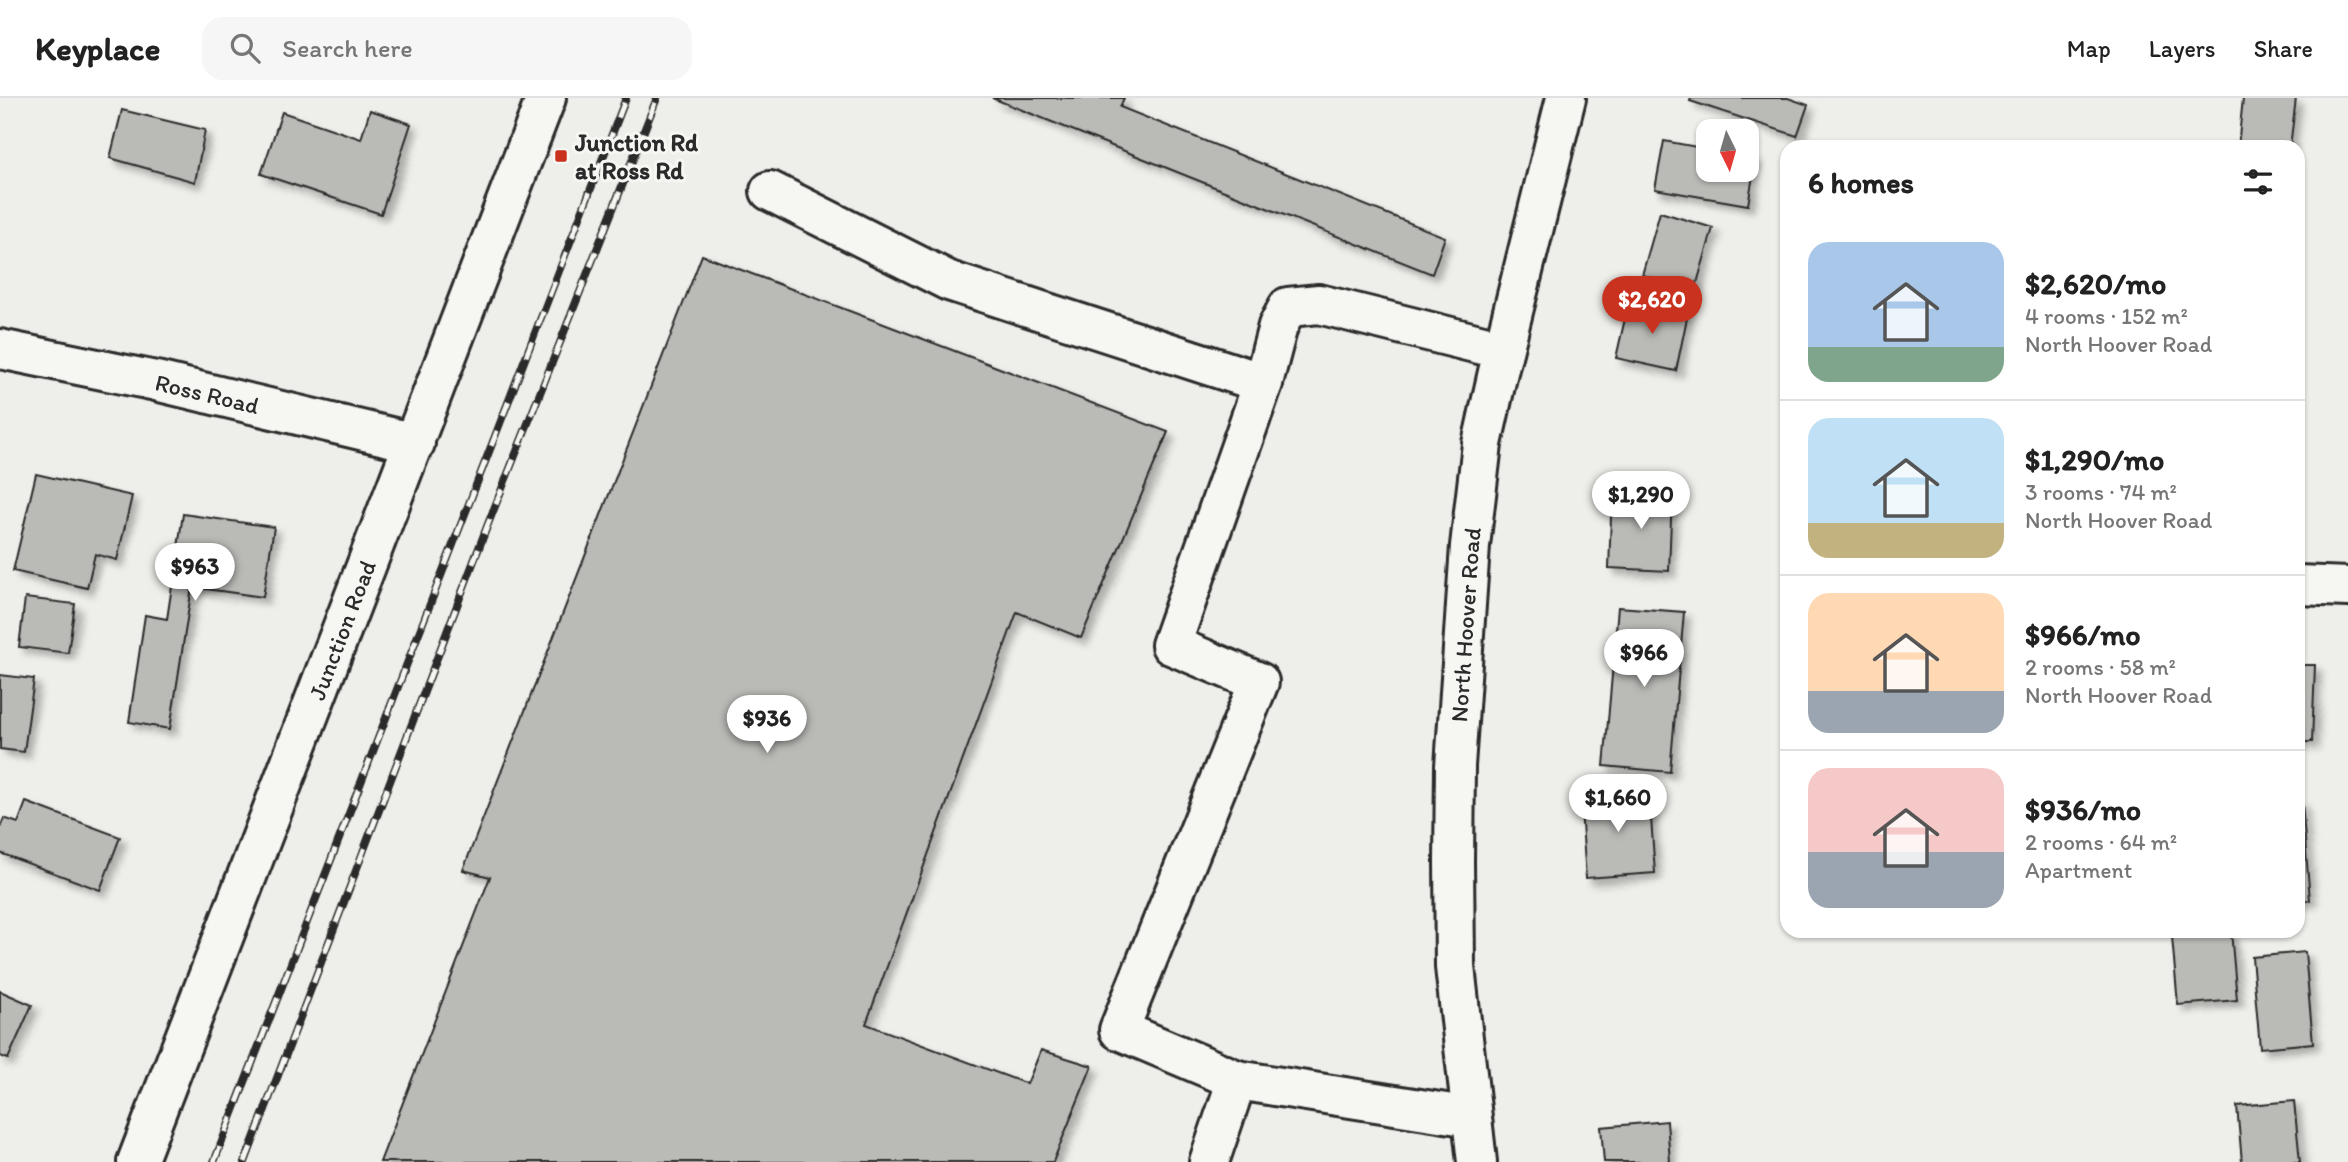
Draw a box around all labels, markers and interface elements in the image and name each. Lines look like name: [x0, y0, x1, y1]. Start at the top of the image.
search box: [202, 17, 692, 80]
text: Keyplace: [35, 29, 160, 68]
icon: search: [226, 29, 264, 67]
text: Search here: [282, 32, 413, 64]
text: Map: [2067, 34, 2111, 63]
text: Layers: [2149, 34, 2216, 63]
text: Share: [2254, 34, 2313, 63]
north arrow: [1696, 119, 1759, 182]
map controls: [1696, 119, 1759, 182]
place label: Junction Rd at Ross Rd: [574, 128, 698, 185]
marker: Junction Rd at Ross Rd: [553, 148, 569, 164]
icon: filters: [2239, 163, 2277, 201]
text: 6 homes: [1808, 164, 1914, 201]
text: $2,620/mo: [2025, 265, 2166, 302]
icon: home: [1864, 270, 1948, 354]
pin: $2,620: [1595, 276, 1709, 336]
text: $2,620: [1618, 285, 1686, 313]
text: 4 rooms · 152 m²: [2025, 302, 2188, 330]
text: North Hoover Road: [2025, 330, 2212, 358]
street label: Ross Road: [152, 367, 262, 420]
text: $1,290/mo: [2025, 441, 2164, 478]
icon: home: [1864, 446, 1948, 530]
pin: $1,290: [1584, 472, 1698, 531]
text: 3 rooms · 74 m²: [2025, 478, 2177, 506]
text: $1,290: [1608, 480, 1674, 508]
text: North Hoover Road: [2025, 506, 2212, 534]
street label: North Hoover Road: [1444, 525, 1487, 723]
pin: $963: [154, 544, 236, 603]
text: $963: [171, 552, 219, 580]
street label: Junction Road: [302, 556, 381, 704]
text: $966/mo: [2025, 616, 2141, 653]
icon: home: [1864, 621, 1948, 705]
pin: $966: [1603, 630, 1685, 689]
text: $966: [1620, 638, 1668, 666]
text: 2 rooms · 58 m²: [2025, 653, 2176, 681]
text: North Hoover Road: [2025, 681, 2212, 709]
pin: $936: [726, 696, 808, 755]
text: $936: [743, 704, 791, 732]
pin: $1,660: [1561, 774, 1675, 834]
text: $1,660: [1585, 783, 1651, 811]
text: $936/mo: [2025, 791, 2141, 828]
icon: home: [1864, 796, 1948, 880]
text: 2 rooms · 64 m²: [2025, 828, 2177, 856]
text: Apartment: [2025, 856, 2132, 884]

